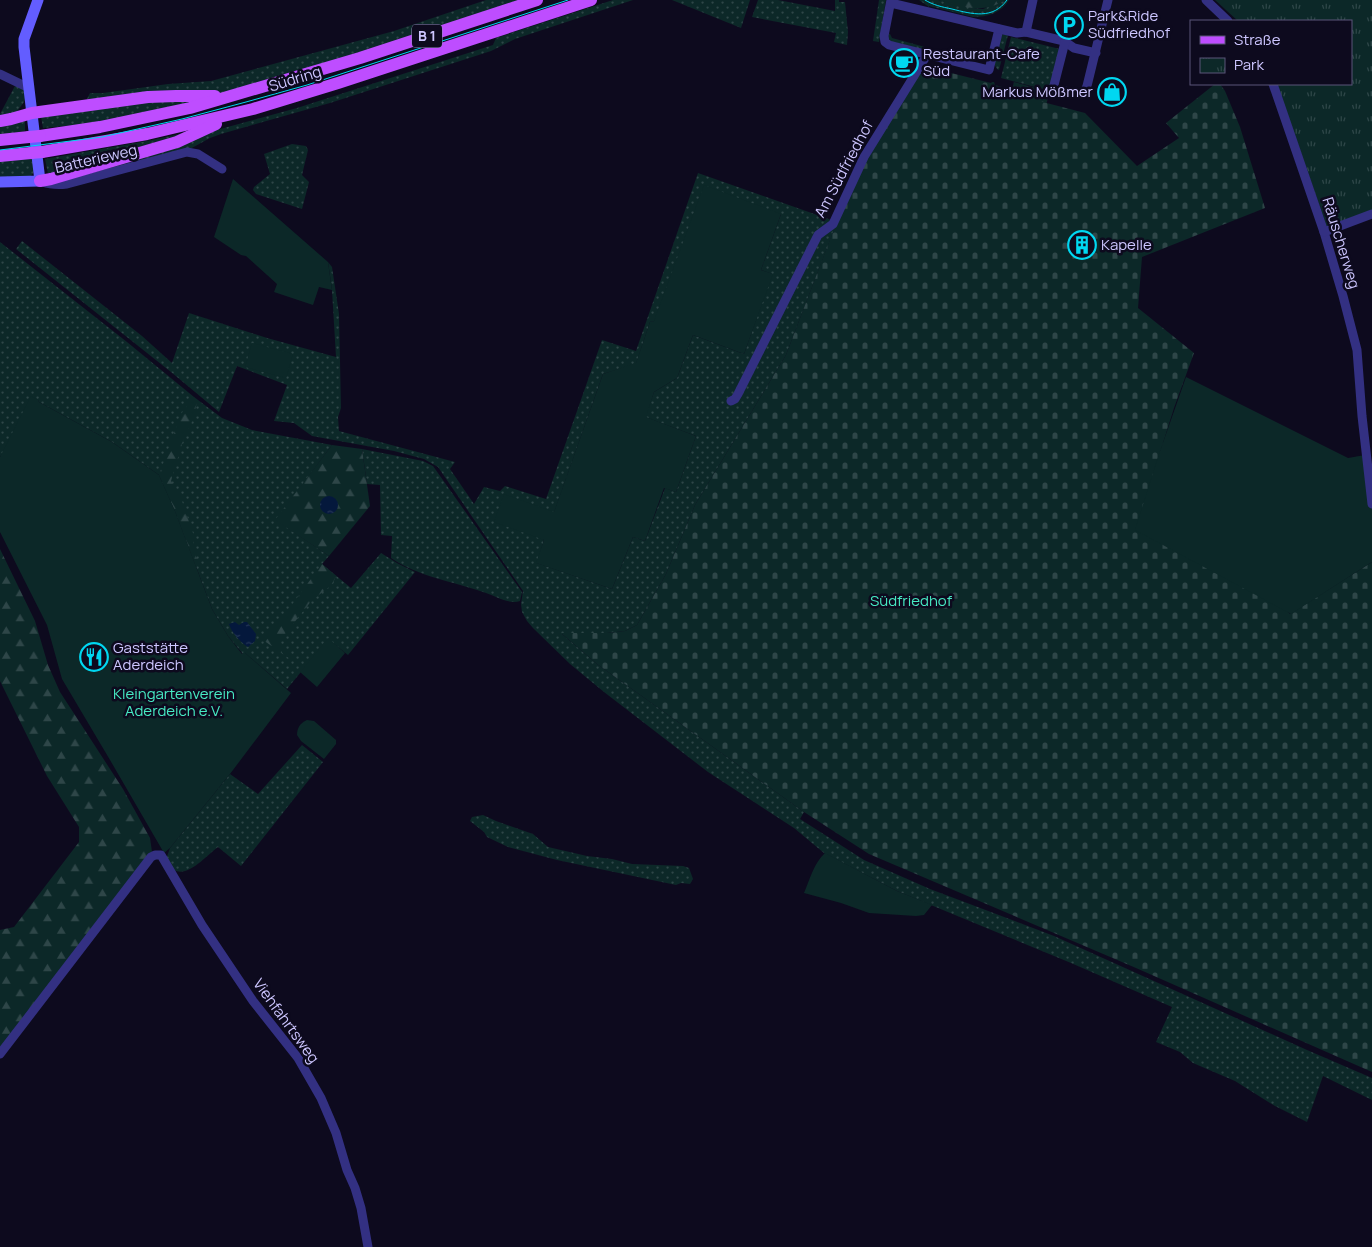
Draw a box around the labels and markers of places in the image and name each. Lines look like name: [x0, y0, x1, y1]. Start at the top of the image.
place label: Park&Ride Südfriedhof: [1088, 5, 1171, 43]
parking icon: Park&Ride Südfriedhof: [1054, 10, 1084, 40]
place label: Restaurant-Cafe Süd: [923, 43, 1040, 81]
cafe icon: Restaurant-Cafe Süd: [889, 48, 919, 78]
shop icon: Markus Mößmer: [1097, 77, 1127, 107]
place label: Markus Mößmer: [982, 81, 1094, 102]
building icon: Kapelle: [1067, 230, 1097, 260]
place label: Kapelle: [1101, 234, 1152, 255]
place label: Gaststätte Aderdeich: [113, 637, 188, 675]
restaurant icon: Gaststätte Aderdeich: [79, 642, 109, 672]

